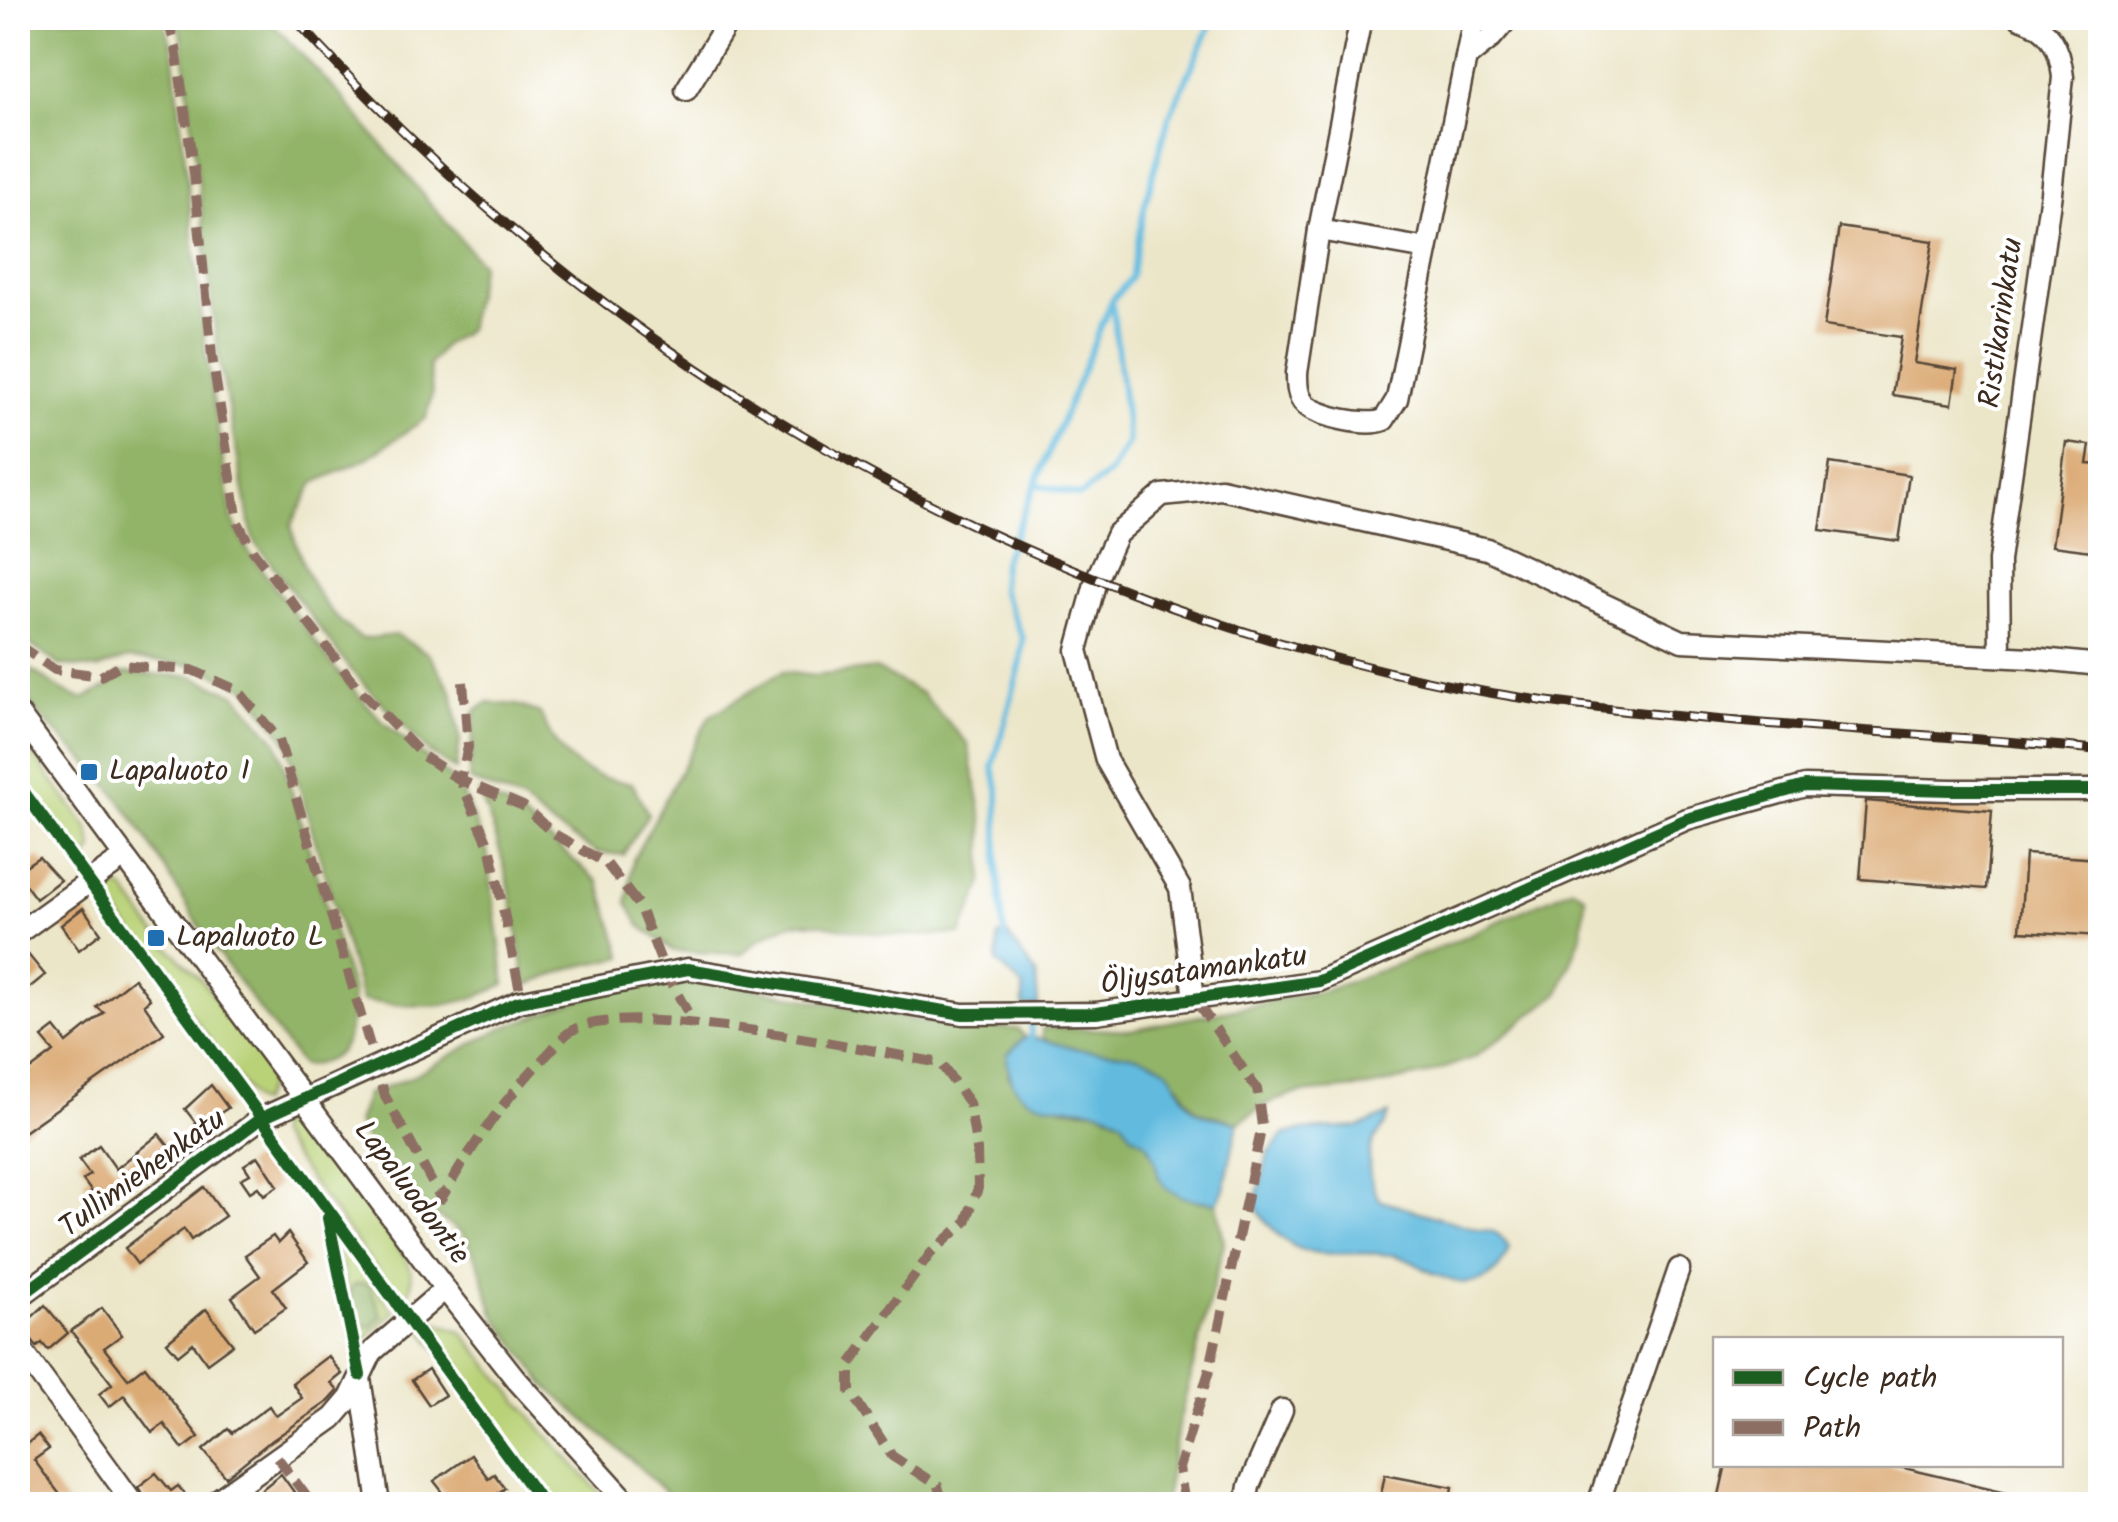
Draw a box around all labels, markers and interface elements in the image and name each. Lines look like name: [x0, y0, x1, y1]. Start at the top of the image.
street label: Ristikarinkatu: [1966, 235, 2038, 411]
place label: Lapaluoto I: [109, 748, 250, 796]
marker: Lapaluoto I: [78, 761, 100, 783]
place label: Lapaluoto L: [176, 914, 324, 962]
marker: Lapaluoto L: [145, 927, 167, 949]
street label: Öljysatamankatu: [1098, 933, 1310, 1009]
street label: Tullimiehenkatu: [49, 1097, 237, 1251]
street label: Lapaluodontie: [340, 1110, 482, 1276]
legend: [1713, 1337, 2063, 1467]
text: Cycle path: [1803, 1355, 1937, 1403]
text: Path: [1803, 1405, 1861, 1453]

